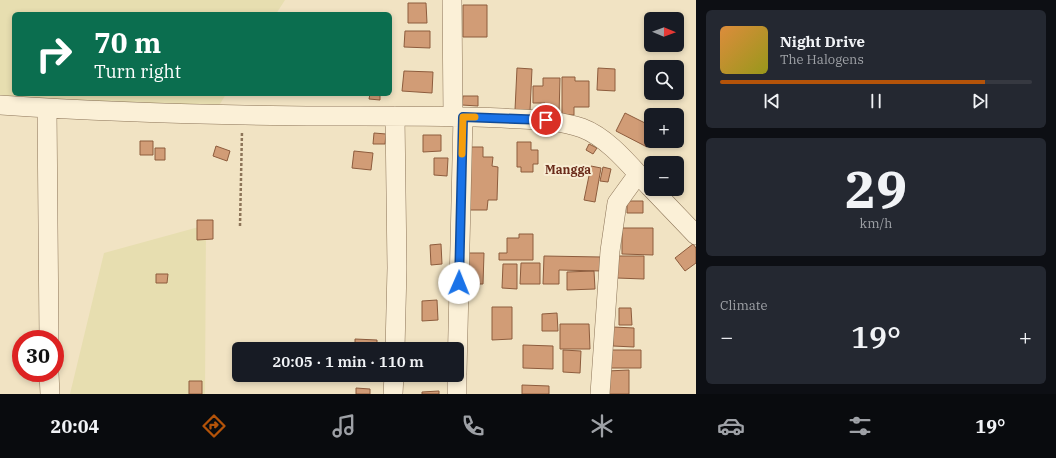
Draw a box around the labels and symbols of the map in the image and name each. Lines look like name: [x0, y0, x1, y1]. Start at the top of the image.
north arrow: [644, 12, 684, 52]
pin: [529, 103, 563, 137]
district label: Mangga: [545, 162, 591, 177]
position arrow: [438, 262, 480, 304]
speed limit sign: 30: [12, 330, 64, 382]

